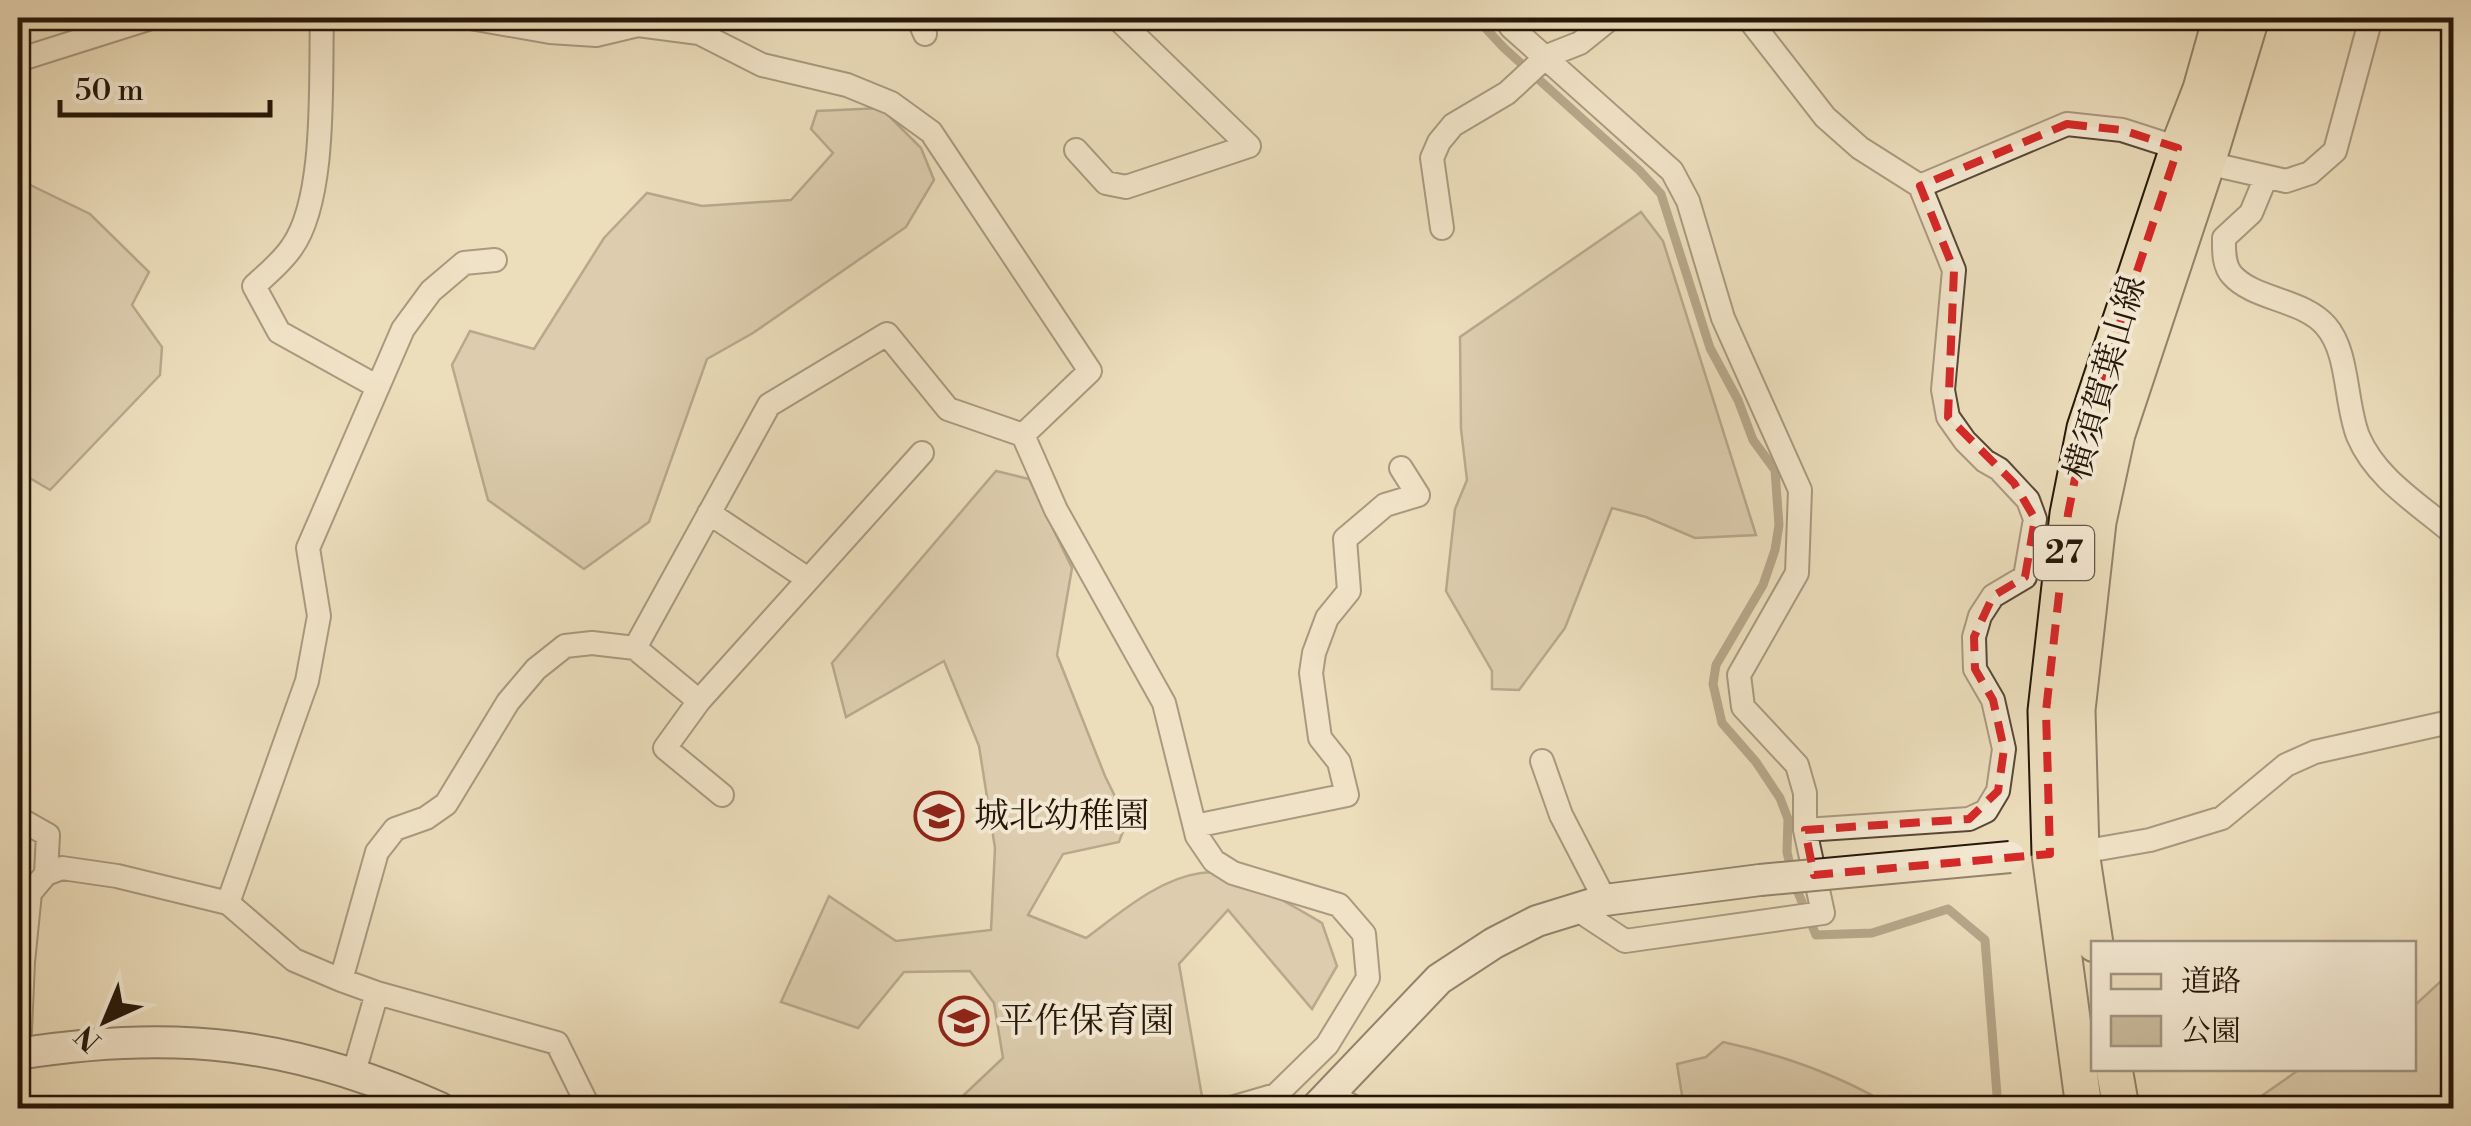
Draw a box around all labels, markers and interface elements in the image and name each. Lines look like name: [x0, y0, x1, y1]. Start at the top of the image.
scale bar: [60, 55, 270, 117]
text: 50 m: [75, 72, 144, 110]
street label: 横須賀葉山線: [2056, 271, 2156, 485]
road number: 27: [2034, 526, 2094, 580]
school or university icon: 城北幼稚園: [913, 790, 965, 842]
place label: 城北幼稚園: [974, 795, 1149, 838]
legend: [2091, 941, 2416, 1071]
text: 道路: [2181, 963, 2241, 1001]
north arrow: [55, 971, 155, 1071]
school or university icon: 平作保育園: [938, 995, 990, 1047]
place label: 平作保育園: [999, 1000, 1174, 1043]
text: 公園: [2181, 1013, 2241, 1051]
text: N: [69, 1018, 109, 1058]

